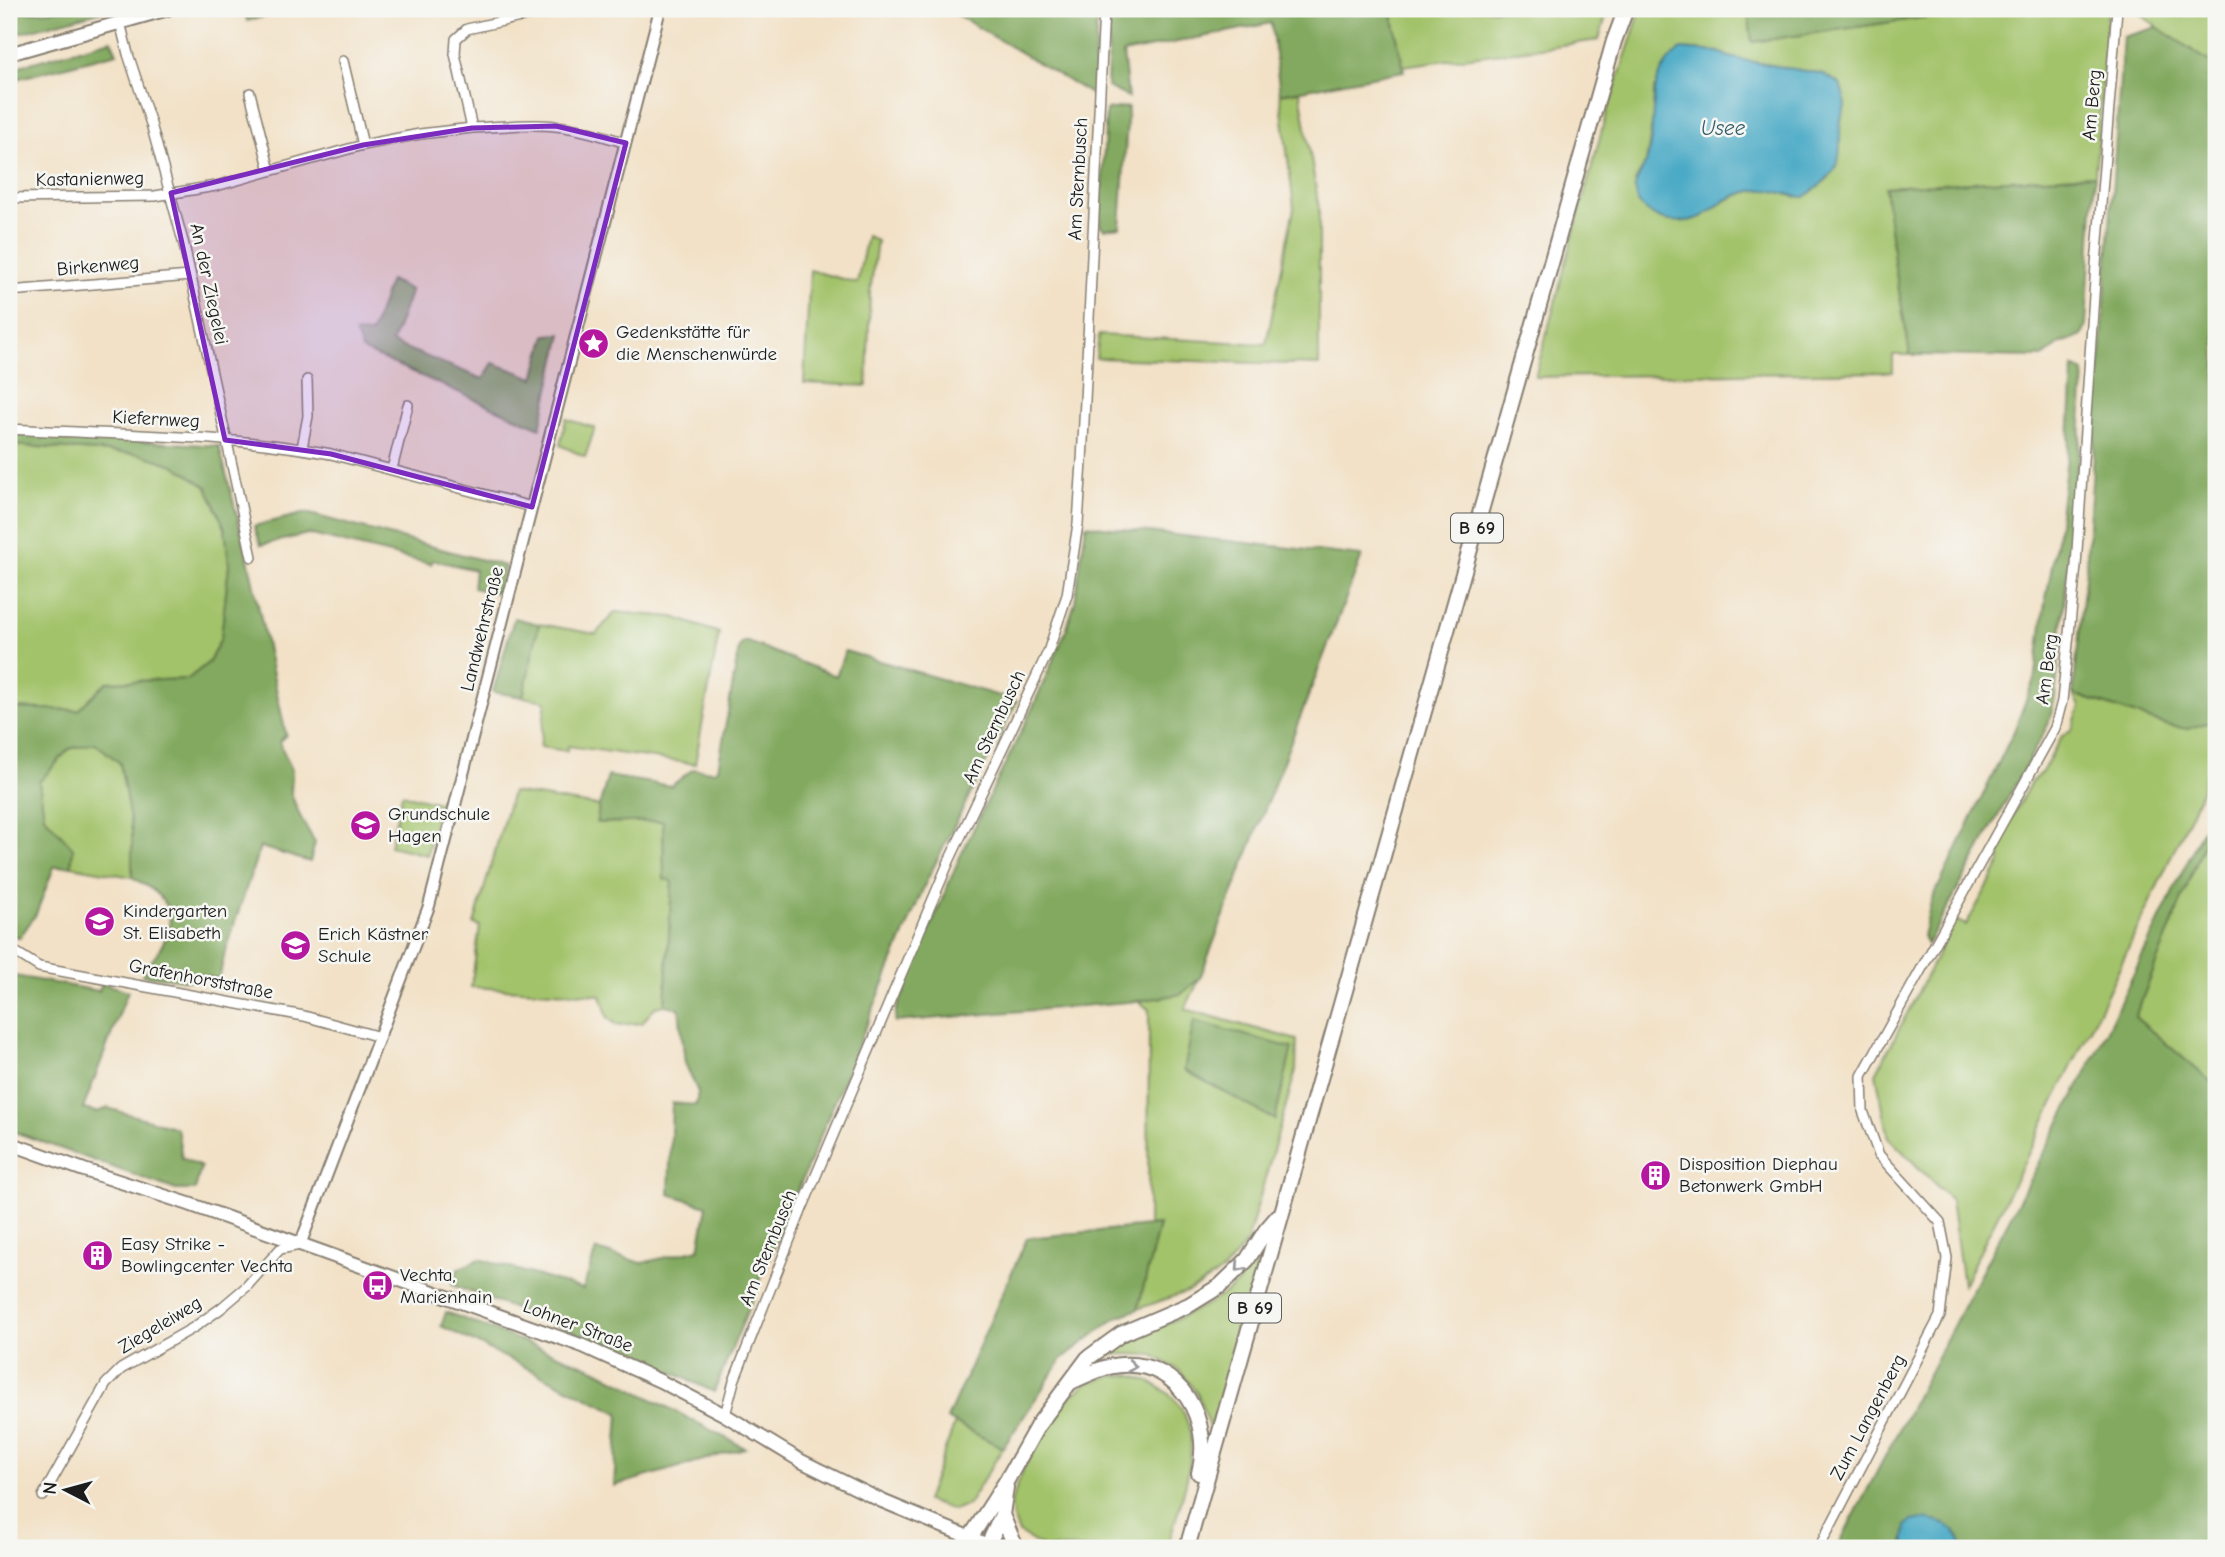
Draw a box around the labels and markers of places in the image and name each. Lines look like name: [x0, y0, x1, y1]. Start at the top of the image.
place label: Gedenkstätte für die Menschenwürde: [616, 321, 777, 365]
place icon: Gedenkstätte für die Menschenwürde: [576, 326, 610, 360]
place label: Grundschule Hagen: [388, 803, 490, 847]
school or university icon: Grundschule Hagen: [348, 808, 382, 842]
place label: Kindergarten St. Elisabeth: [123, 900, 227, 944]
school or university icon: Kindergarten St. Elisabeth: [83, 905, 117, 939]
place label: Erich Kästner Schule: [318, 923, 429, 967]
school or university icon: Erich Kästner Schule: [278, 928, 312, 962]
place label: Disposition Diephau Betonwerk GmbH: [1679, 1153, 1838, 1197]
building icon: Disposition Diephau Betonwerk GmbH: [1639, 1158, 1673, 1192]
place label: Easy Strike - Bowlingcenter Vechta: [121, 1233, 293, 1277]
building icon: Easy Strike - Bowlingcenter Vechta: [81, 1238, 115, 1272]
place label: Vechta, Marienhain: [400, 1264, 492, 1308]
bus stop icon: Vechta, Marienhain: [360, 1269, 394, 1303]

